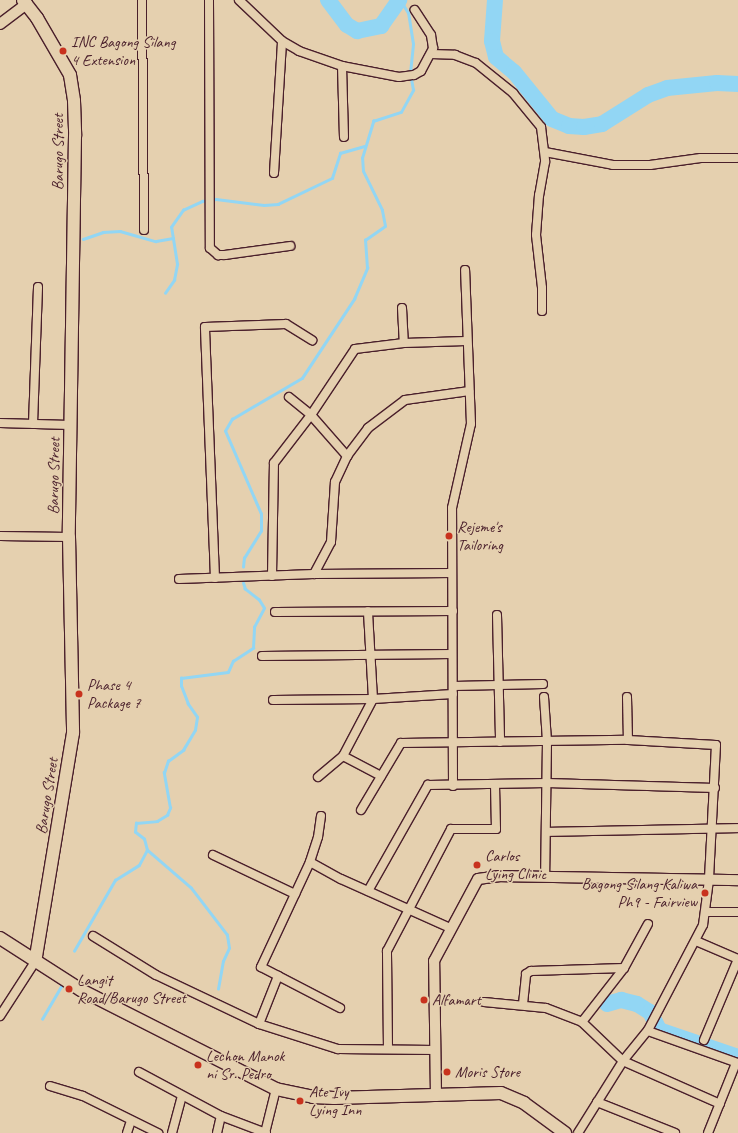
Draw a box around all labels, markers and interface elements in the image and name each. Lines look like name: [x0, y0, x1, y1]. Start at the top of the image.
place label: INC Bagong Silang 4 Extension: [71, 32, 175, 70]
marker: INC Bagong Silang 4 Extension: [58, 46, 68, 56]
street label: Barugo Street: [48, 113, 68, 191]
street label: Barugo Street: [44, 437, 64, 515]
place label: Rejeme's Tailoring: [457, 517, 503, 555]
marker: Rejeme's Tailoring: [444, 531, 454, 541]
place label: Phase 4 Package 7: [87, 675, 141, 713]
marker: Phase 4 Package 7: [74, 689, 84, 699]
street label: Barugo Street: [31, 756, 63, 836]
place label: Carlos Lying Clinic: [485, 846, 546, 884]
marker: Carlos Lying Clinic: [472, 860, 482, 870]
place label: Bagong Silang Kaliwa Ph9 - Fairview: [582, 874, 697, 912]
marker: Bagong Silang Kaliwa Ph9 - Fairview: [700, 888, 710, 898]
place label: Langit Road/Barugo Street: [77, 970, 186, 1008]
marker: Langit Road/Barugo Street: [64, 984, 74, 994]
place label: Alfamart: [432, 990, 481, 1010]
marker: Alfamart: [419, 995, 429, 1005]
place label: Lechon Manok ni Sr. Pedro: [206, 1046, 285, 1084]
marker: Lechon Manok ni Sr. Pedro: [193, 1060, 203, 1070]
place label: Moris Store: [455, 1062, 520, 1082]
marker: Moris Store: [442, 1067, 452, 1077]
place label: Ate Ivy Lying Inn: [309, 1082, 361, 1120]
marker: Ate Ivy Lying Inn: [294, 1095, 306, 1107]

